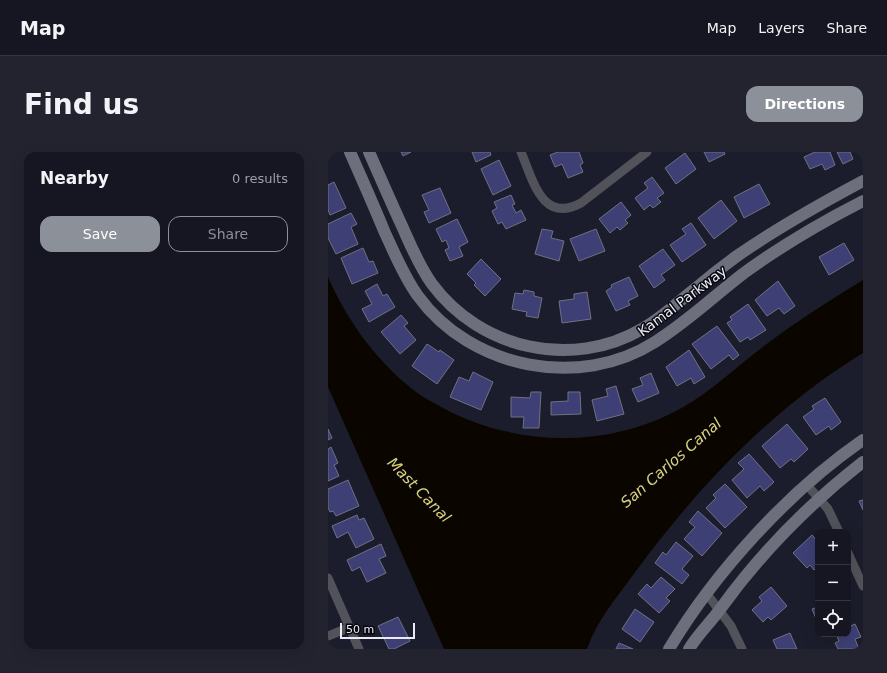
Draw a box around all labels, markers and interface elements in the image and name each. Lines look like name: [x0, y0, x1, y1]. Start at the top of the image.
text: Map: [20, 17, 65, 39]
text: Map: [707, 20, 736, 36]
text: Layers: [758, 20, 805, 36]
text: Share: [827, 20, 867, 36]
button: Directions: [746, 86, 863, 122]
text: Find us: [24, 88, 139, 121]
text: Nearby: [40, 168, 109, 188]
text: 0 results: [232, 171, 288, 186]
button: Save: [40, 216, 160, 252]
button: Share: [168, 216, 288, 252]
street label: Kamal Parkway: [635, 263, 729, 339]
water label: San Carlos Canal: [617, 414, 726, 512]
water label: Mast Canal: [384, 454, 455, 527]
map controls: [815, 529, 851, 637]
button: +: [815, 529, 851, 565]
button: −: [815, 565, 851, 601]
button: locate: [815, 601, 851, 637]
scale bar: [340, 621, 415, 640]
text: 50 m: [346, 623, 374, 636]

